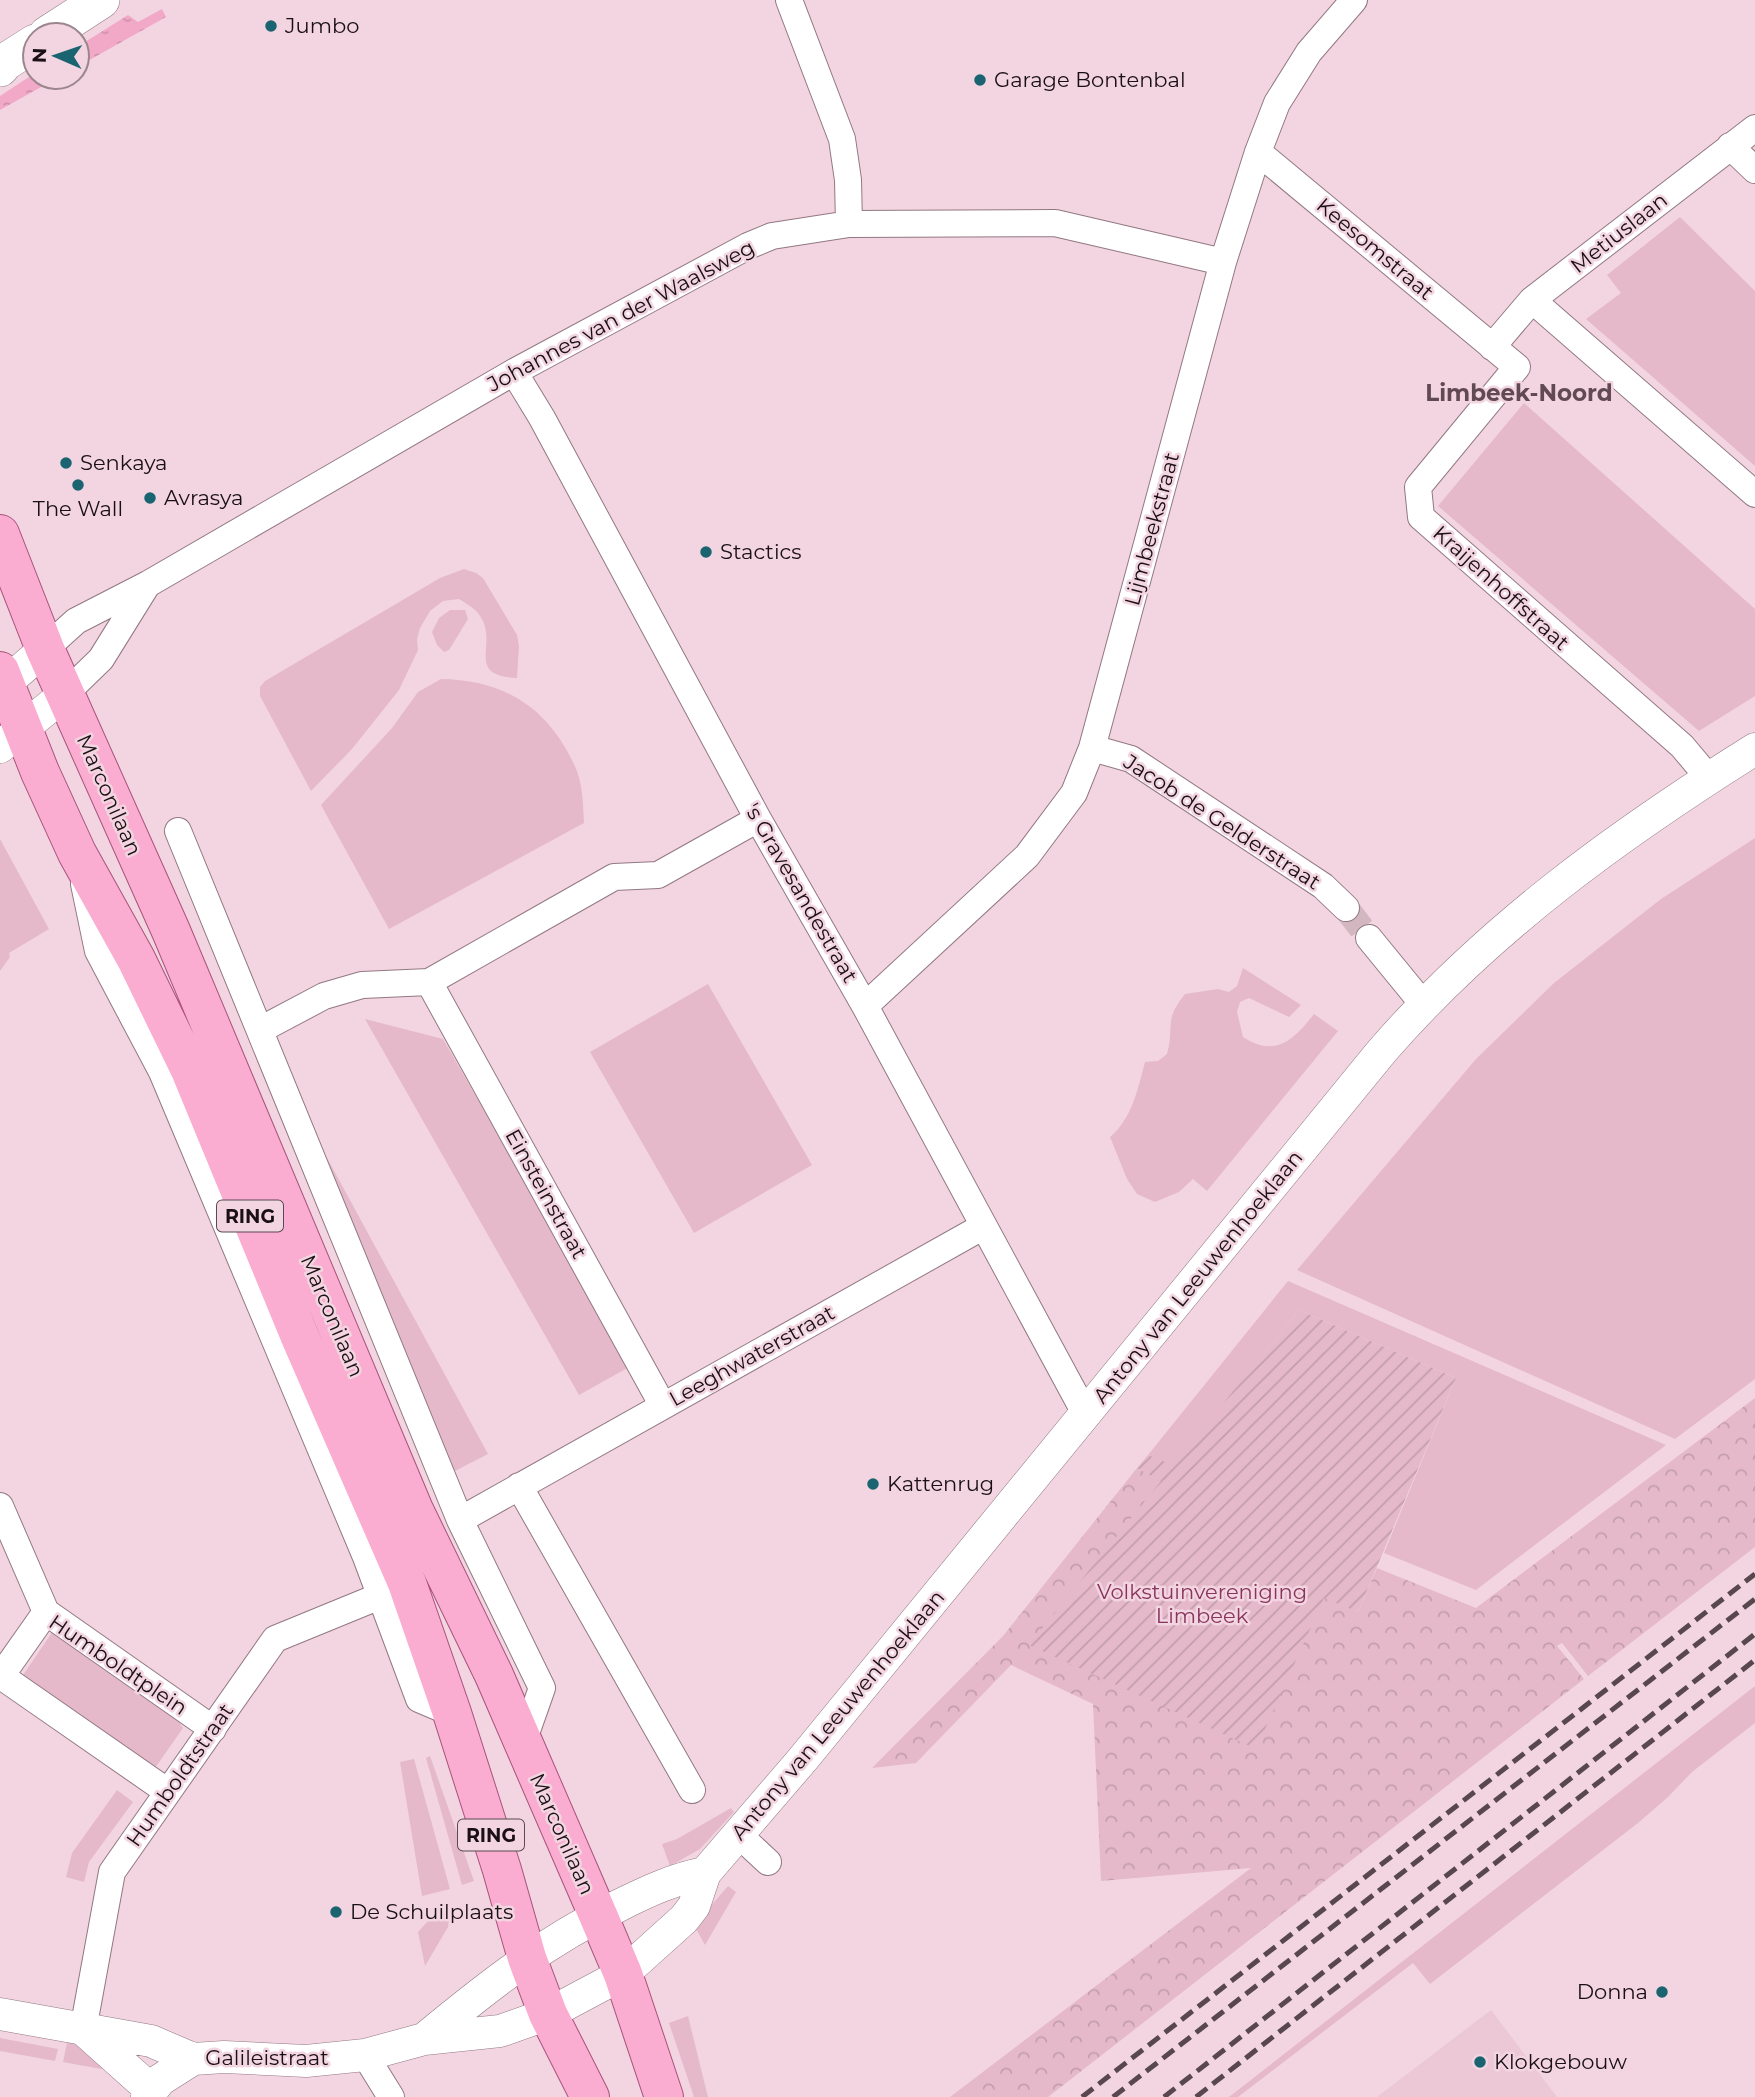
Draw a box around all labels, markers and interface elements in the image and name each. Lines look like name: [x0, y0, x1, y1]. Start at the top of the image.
place label: Jumbo: [284, 13, 359, 38]
marker: Jumbo: [263, 18, 279, 34]
north arrow: [21, 21, 91, 91]
text: N: [28, 47, 51, 64]
place label: Garage Bontenbal: [994, 67, 1186, 92]
marker: Garage Bontenbal: [972, 72, 988, 88]
street label: Metiuslaan: [1565, 187, 1672, 278]
street label: Keesomstraat: [1312, 192, 1439, 305]
street label: Johannes van der Waalsweg: [482, 234, 759, 397]
district label: Limbeek-Noord: [1425, 379, 1613, 407]
place label: Senkaya: [80, 450, 168, 475]
street label: Lijmbeekstraat: [1119, 450, 1184, 608]
marker: Senkaya: [58, 455, 74, 471]
marker: The Wall: [70, 477, 86, 493]
place label: Avrasya: [164, 485, 243, 510]
marker: Avrasya: [142, 490, 158, 506]
place label: The Wall: [33, 496, 123, 521]
street label: Kraijenhoffstraat: [1428, 520, 1574, 655]
place label: Stactics: [720, 539, 802, 564]
marker: Stactics: [698, 544, 714, 560]
street label: Marconilaan: [72, 730, 147, 859]
street label: Jacob de Gelderstraat: [1118, 748, 1325, 895]
street label: 's Gravesandestraat: [740, 799, 863, 987]
street label: Einsteinstraat: [500, 1125, 592, 1263]
street label: Antony van Leeuwenhoeklaan: [1088, 1145, 1307, 1408]
road number: RING: [217, 1200, 283, 1232]
street label: Marconilaan: [296, 1251, 369, 1380]
street label: Leeghwaterstraat: [665, 1300, 839, 1411]
place label: Kattenrug: [887, 1471, 994, 1496]
marker: Kattenrug: [865, 1476, 881, 1492]
park label: Volkstuinvereniging Limbeek: [1097, 1579, 1307, 1628]
street label: Antony van Leeuwenhoeklaan: [726, 1585, 949, 1845]
street label: Humboldtplein: [44, 1609, 192, 1720]
street label: Humboldtstraat: [121, 1698, 238, 1851]
street label: Marconilaan: [525, 1769, 600, 1898]
road number: RING: [458, 1820, 524, 1851]
place label: De Schuilplaats: [350, 1899, 513, 1924]
marker: De Schuilplaats: [328, 1904, 344, 1920]
place label: Donna: [1577, 1979, 1648, 2004]
marker: Donna: [1654, 1984, 1670, 2000]
street label: Galileistraat: [205, 2045, 329, 2070]
place label: Klokgebouw: [1494, 2049, 1627, 2074]
marker: Klokgebouw: [1472, 2054, 1488, 2070]

